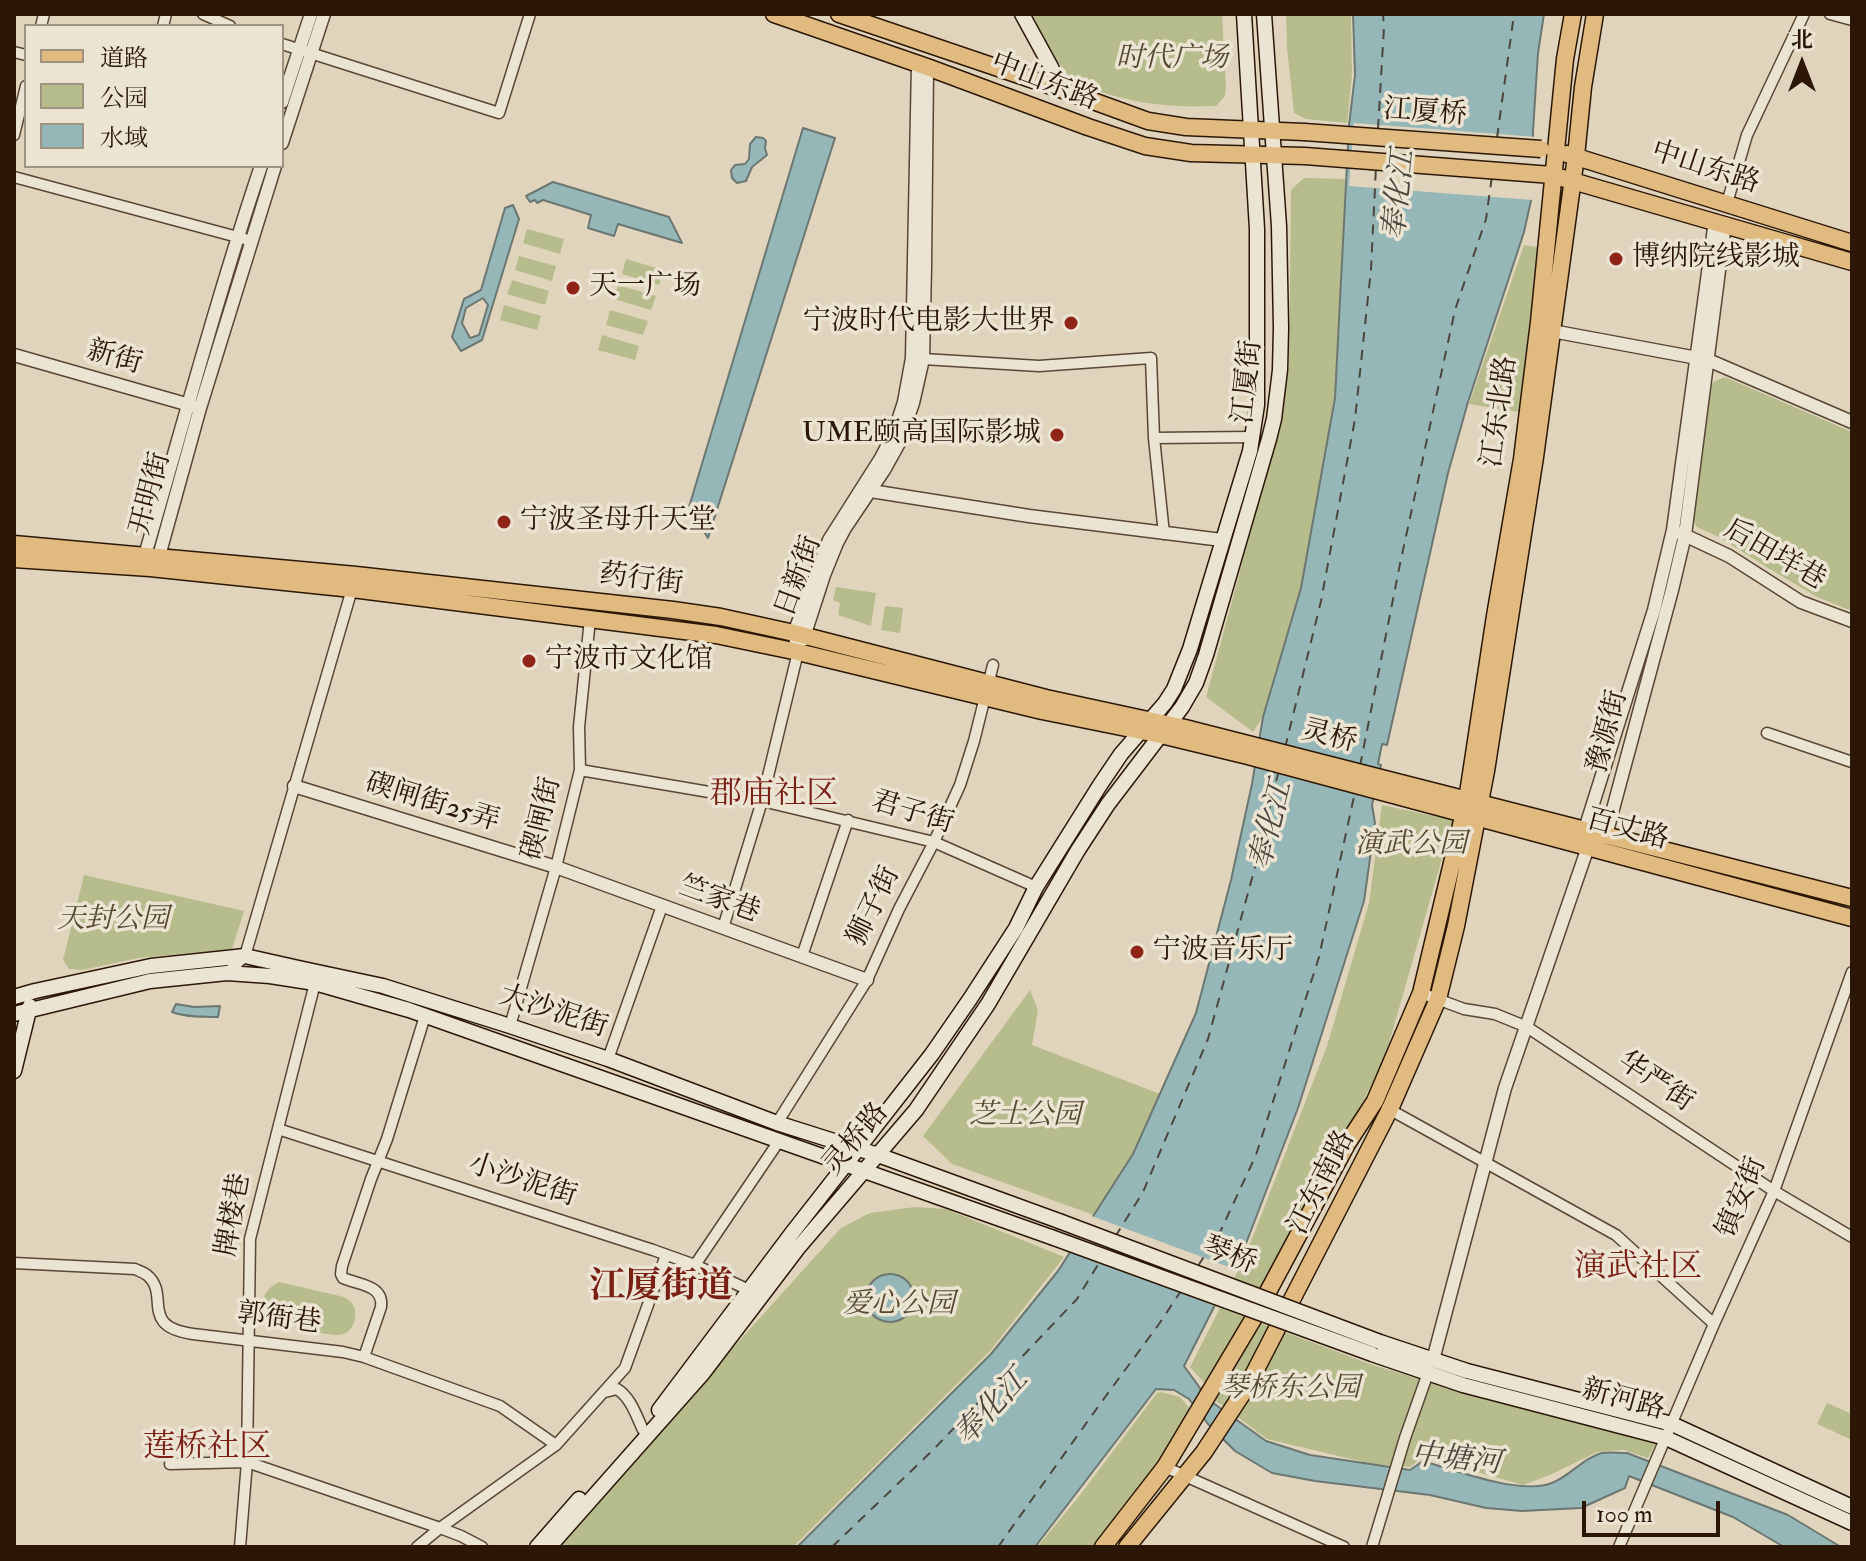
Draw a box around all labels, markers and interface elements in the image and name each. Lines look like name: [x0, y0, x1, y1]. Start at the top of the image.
legend: [24, 24, 284, 168]
north arrow: [1762, 24, 1842, 104]
text: 北: [1791, 26, 1813, 54]
text: 道路: [100, 43, 148, 74]
park label: 时代广场: [1116, 43, 1228, 77]
street label: 中山东路: [986, 47, 1102, 119]
text: 公园: [100, 83, 148, 114]
street label: 江厦桥: [1382, 94, 1468, 134]
text: 水域: [100, 123, 148, 154]
street label: 中山东路: [1647, 136, 1763, 202]
water label: 奉化江: [1378, 148, 1424, 242]
place label: 博纳院线影城: [1632, 242, 1800, 276]
marker: 博纳院线影城: [1607, 250, 1625, 268]
place label: 天一广场: [589, 271, 701, 305]
marker: 天一广场: [564, 279, 582, 297]
place label: 宁波时代电影大世界: [803, 306, 1055, 340]
marker: 宁波时代电影大世界: [1062, 314, 1080, 332]
street label: 新街: [82, 335, 146, 383]
street label: 江厦街: [1228, 338, 1270, 426]
street label: 江东北路: [1477, 354, 1525, 470]
place label: UME颐高国际影城: [802, 418, 1041, 452]
marker: UME颐高国际影城: [1048, 426, 1066, 444]
street label: 开明街: [125, 449, 179, 539]
place label: 宁波圣母升天堂: [520, 505, 716, 539]
marker: 宁波圣母升天堂: [495, 513, 513, 531]
street label: 后田垟巷: [1717, 513, 1831, 599]
street label: 日新街: [770, 532, 830, 622]
street label: 药行街: [597, 559, 685, 603]
place label: 宁波市文化馆: [545, 644, 713, 678]
marker: 宁波市文化馆: [520, 652, 538, 670]
street label: 豫源街: [1582, 687, 1636, 777]
street label: 灵桥: [1298, 715, 1360, 761]
street label: 碶闸街25弄: [361, 768, 503, 840]
street label: 碶闸街: [517, 774, 569, 864]
district label: 郡庙社区: [710, 777, 838, 815]
water label: 奉化江: [1245, 778, 1301, 874]
street label: 君子街: [867, 786, 957, 842]
street label: 百丈路: [1582, 804, 1672, 858]
park label: 演武公园: [1355, 829, 1467, 863]
street label: 狮子街: [841, 862, 909, 952]
street label: 竺家巷: [674, 871, 764, 931]
park label: 天封公园: [57, 904, 169, 938]
place label: 宁波音乐厅: [1153, 935, 1293, 969]
marker: 宁波音乐厅: [1128, 943, 1146, 961]
street label: 大沙泥街: [495, 980, 611, 1046]
street label: 华严街: [1611, 1046, 1699, 1120]
street label: 灵桥路: [817, 1097, 897, 1183]
park label: 芝士公园: [969, 1100, 1081, 1134]
street label: 江东南路: [1283, 1125, 1363, 1241]
street label: 小沙泥街: [464, 1149, 580, 1215]
street label: 镇安街: [1711, 1153, 1775, 1243]
street label: 牌楼巷: [211, 1171, 259, 1259]
street label: 琴桥: [1197, 1231, 1261, 1283]
district label: 演武社区: [1574, 1250, 1702, 1288]
district label: 江厦街道: [589, 1267, 733, 1311]
park label: 爱心公园: [843, 1289, 955, 1323]
street label: 郭衙巷: [235, 1298, 323, 1342]
water label: 奉化江: [949, 1364, 1037, 1454]
park label: 琴桥东公园: [1220, 1373, 1360, 1407]
street label: 新河路: [1578, 1374, 1668, 1428]
district label: 莲桥社区: [143, 1430, 271, 1468]
water label: 中塘河: [1409, 1438, 1503, 1484]
scale bar: [1586, 1485, 1724, 1535]
text: 100 m: [1596, 1499, 1653, 1530]

